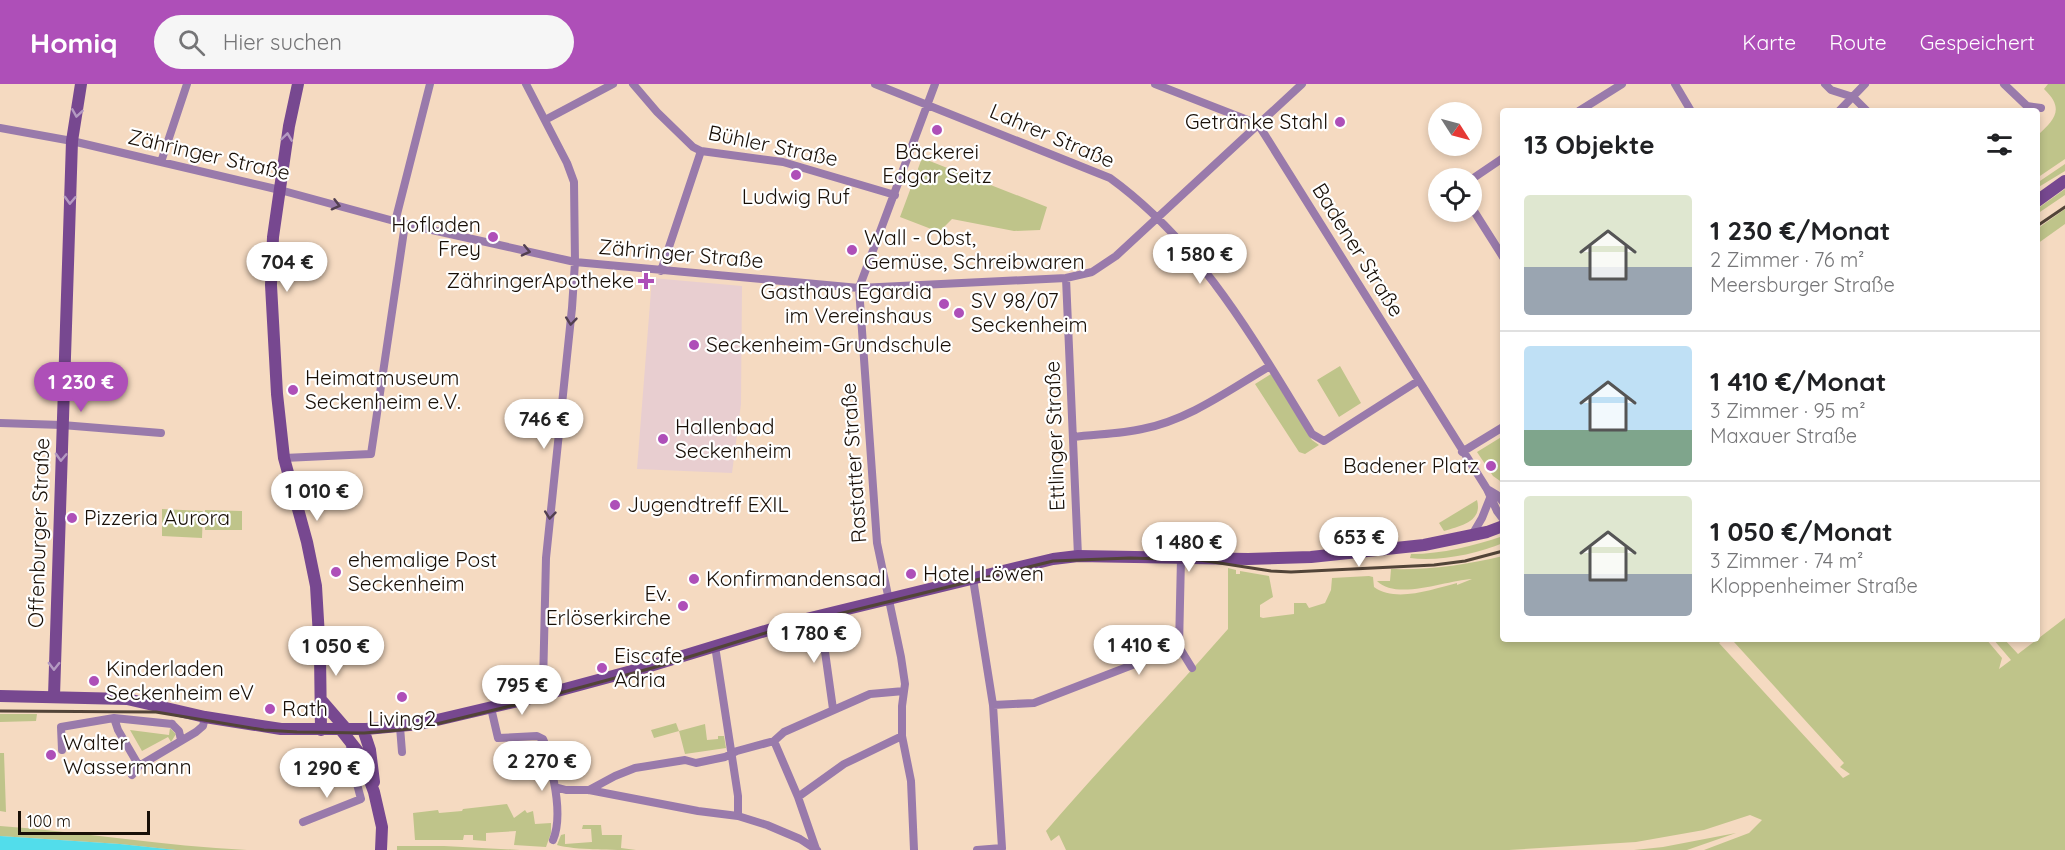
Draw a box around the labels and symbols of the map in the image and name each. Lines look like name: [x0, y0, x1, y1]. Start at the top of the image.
street label: Lahrer Straße: [986, 97, 1119, 173]
north arrow: [1428, 102, 1482, 156]
one-way arrow: [71, 108, 83, 117]
place label: Getränke Stahl: [1185, 108, 1328, 134]
marker: Getränke Stahl: [1333, 115, 1347, 129]
street label: Bühler Straße: [706, 119, 840, 171]
street label: Zähringer Straße: [126, 123, 293, 185]
marker: Bäckerei Edgar Seitz: [930, 123, 944, 137]
one-way arrow: [281, 132, 293, 141]
place label: Bäckerei Edgar Seitz: [882, 138, 992, 188]
marker: Ludwig Ruf: [789, 168, 803, 182]
street label: Badener Straße: [1307, 178, 1410, 321]
place label: Ludwig Ruf: [742, 183, 851, 209]
one-way arrow: [63, 195, 76, 204]
one-way arrow: [331, 198, 341, 211]
place label: Hofladen Frey: [391, 211, 481, 261]
place label: Wall - Obst, Gemüse, Schreibwaren: [864, 224, 1085, 274]
marker: Hofladen Frey: [486, 230, 500, 244]
street label: Zähringer Straße: [598, 233, 765, 273]
pin: 1 580 €: [1145, 234, 1255, 285]
pin: 704 €: [245, 242, 329, 293]
marker: Wall - Obst, Gemüse, Schreibwaren: [845, 243, 859, 257]
one-way arrow: [520, 244, 530, 257]
place label: ZähringerApotheke: [447, 267, 634, 293]
marker: ZähringerApotheke: [639, 274, 653, 288]
place label: Gasthaus Egardia im Vereinshaus: [760, 278, 932, 328]
place label: SV 98/07 Seckenheim: [971, 287, 1088, 337]
marker: Gasthaus Egardia im Vereinshaus: [937, 297, 951, 311]
marker: SV 98/07 Seckenheim: [952, 306, 966, 320]
one-way arrow: [565, 316, 578, 325]
place label: Seckenheim-Grundschule: [706, 331, 952, 357]
marker: Seckenheim-Grundschule: [687, 338, 701, 352]
street label: Ettlinger Straße: [1038, 361, 1070, 511]
pin: 1 230 €: [26, 362, 136, 413]
place label: Heimatmuseum Seckenheim e.V.: [305, 364, 461, 414]
street label: Rastatter Straße: [834, 382, 872, 544]
marker: Heimatmuseum Seckenheim e.V.: [286, 383, 300, 397]
pin: 746 €: [502, 399, 586, 450]
place label: Hallenbad Seckenheim: [675, 413, 792, 463]
marker: Hallenbad Seckenheim: [656, 432, 670, 446]
street label: Offenburger Straße: [22, 438, 54, 628]
place label: Badener Platz: [1343, 452, 1479, 478]
one-way arrow: [54, 453, 67, 462]
marker: Badener Platz: [1484, 459, 1498, 473]
pin: 1 010 €: [262, 471, 372, 522]
place label: Jugendtreff EXIL: [627, 491, 789, 517]
marker: Jugendtreff EXIL: [608, 498, 622, 512]
place label: Pizzeria Aurora: [84, 504, 230, 530]
one-way arrow: [545, 510, 557, 519]
marker: Pizzeria Aurora: [65, 511, 79, 525]
pin: 653 €: [1317, 517, 1401, 568]
pin: 1 480 €: [1134, 522, 1244, 573]
place label: ehemalige Post Seckenheim: [348, 546, 497, 596]
place label: Hotel Löwen: [923, 560, 1044, 586]
marker: ehemalige Post Seckenheim: [329, 565, 343, 579]
place label: Konfirmandensaal: [706, 565, 886, 591]
marker: Hotel Löwen: [904, 567, 918, 581]
marker: Konfirmandensaal: [687, 572, 701, 586]
place label: Ev. Erlöserkirche: [546, 580, 671, 630]
marker: Ev. Erlöserkirche: [676, 599, 690, 613]
pin: 1 780 €: [759, 613, 869, 664]
pin: 1 410 €: [1084, 625, 1194, 676]
pin: 1 050 €: [281, 626, 391, 677]
place label: Eiscafe Adria: [614, 642, 683, 692]
place label: Kinderladen Seckenheim eV: [106, 655, 254, 705]
one-way arrow: [48, 661, 60, 670]
marker: Eiscafe Adria: [595, 661, 609, 675]
pin: 795 €: [480, 665, 564, 716]
marker: Kinderladen Seckenheim eV: [87, 674, 101, 688]
marker: Living2: [395, 690, 409, 704]
place label: Rath: [282, 695, 328, 721]
marker: Rath: [263, 702, 277, 716]
place label: Living2: [368, 705, 436, 731]
place label: Walter Wassermann: [63, 729, 192, 779]
pin: 2 270 €: [487, 741, 597, 792]
marker: Walter Wassermann: [44, 748, 58, 762]
pin: 1 290 €: [272, 748, 382, 799]
scale bar: [18, 808, 150, 836]

